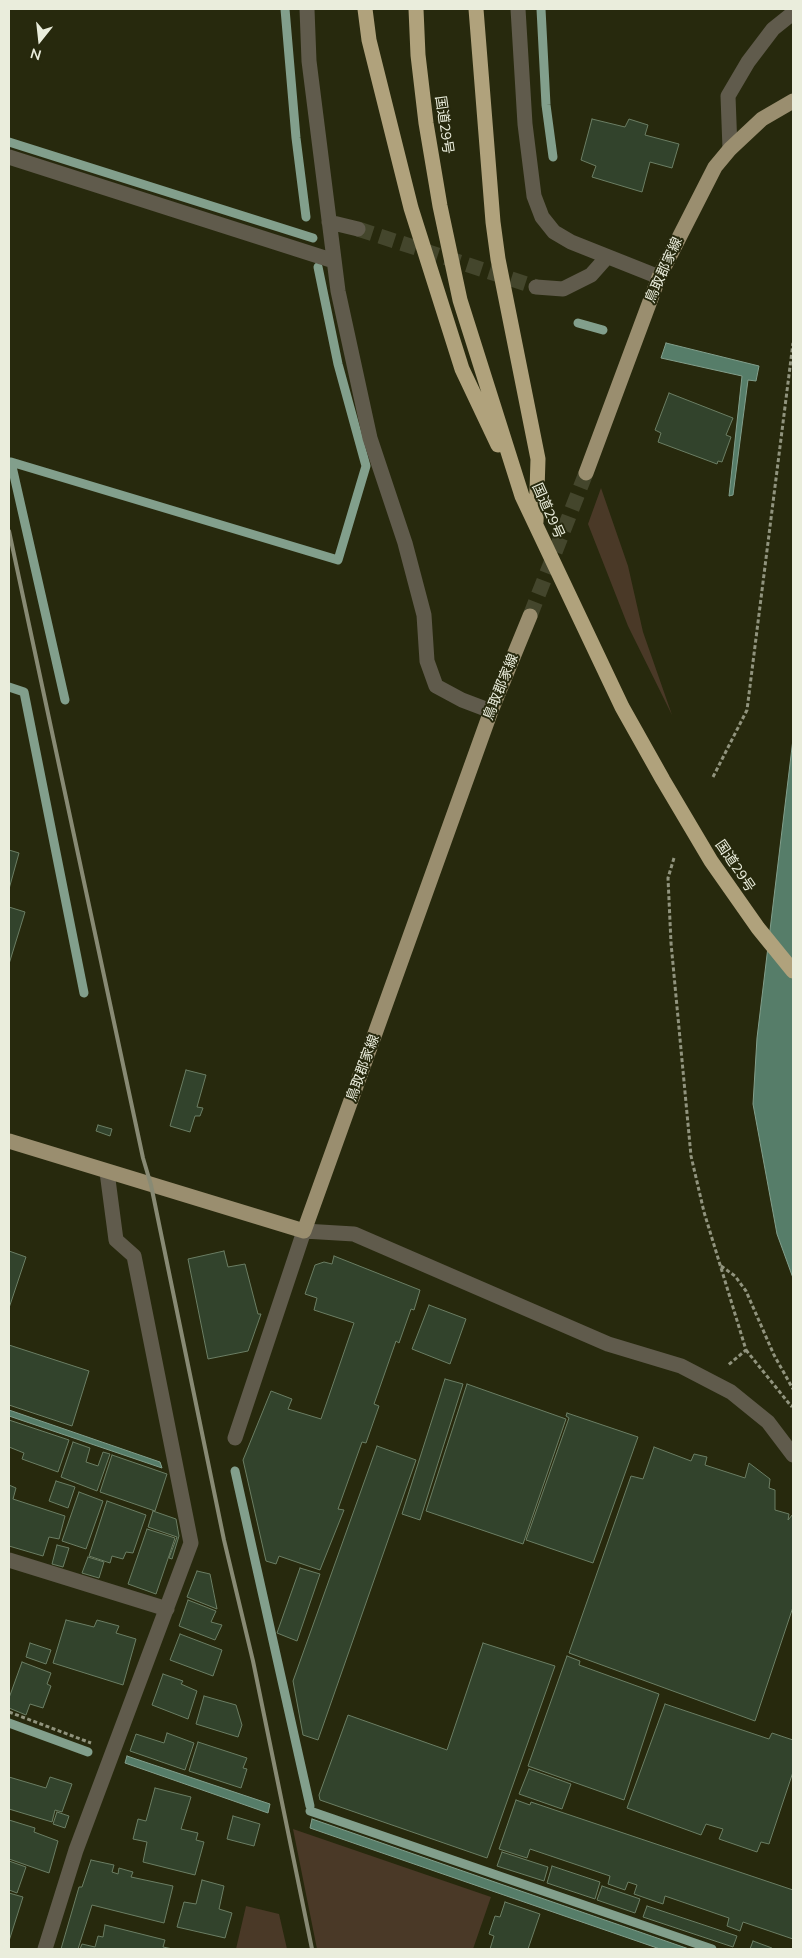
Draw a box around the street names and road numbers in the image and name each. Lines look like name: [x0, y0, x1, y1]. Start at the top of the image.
street label: 国道29号: [432, 95, 456, 155]
street label: 鳥取郡家線: [642, 235, 686, 305]
street label: 国道29号: [528, 481, 568, 541]
street label: 鳥取郡家線: [480, 651, 522, 723]
street label: 国道29号: [712, 837, 758, 895]
street label: 鳥取郡家線: [343, 1032, 383, 1104]

